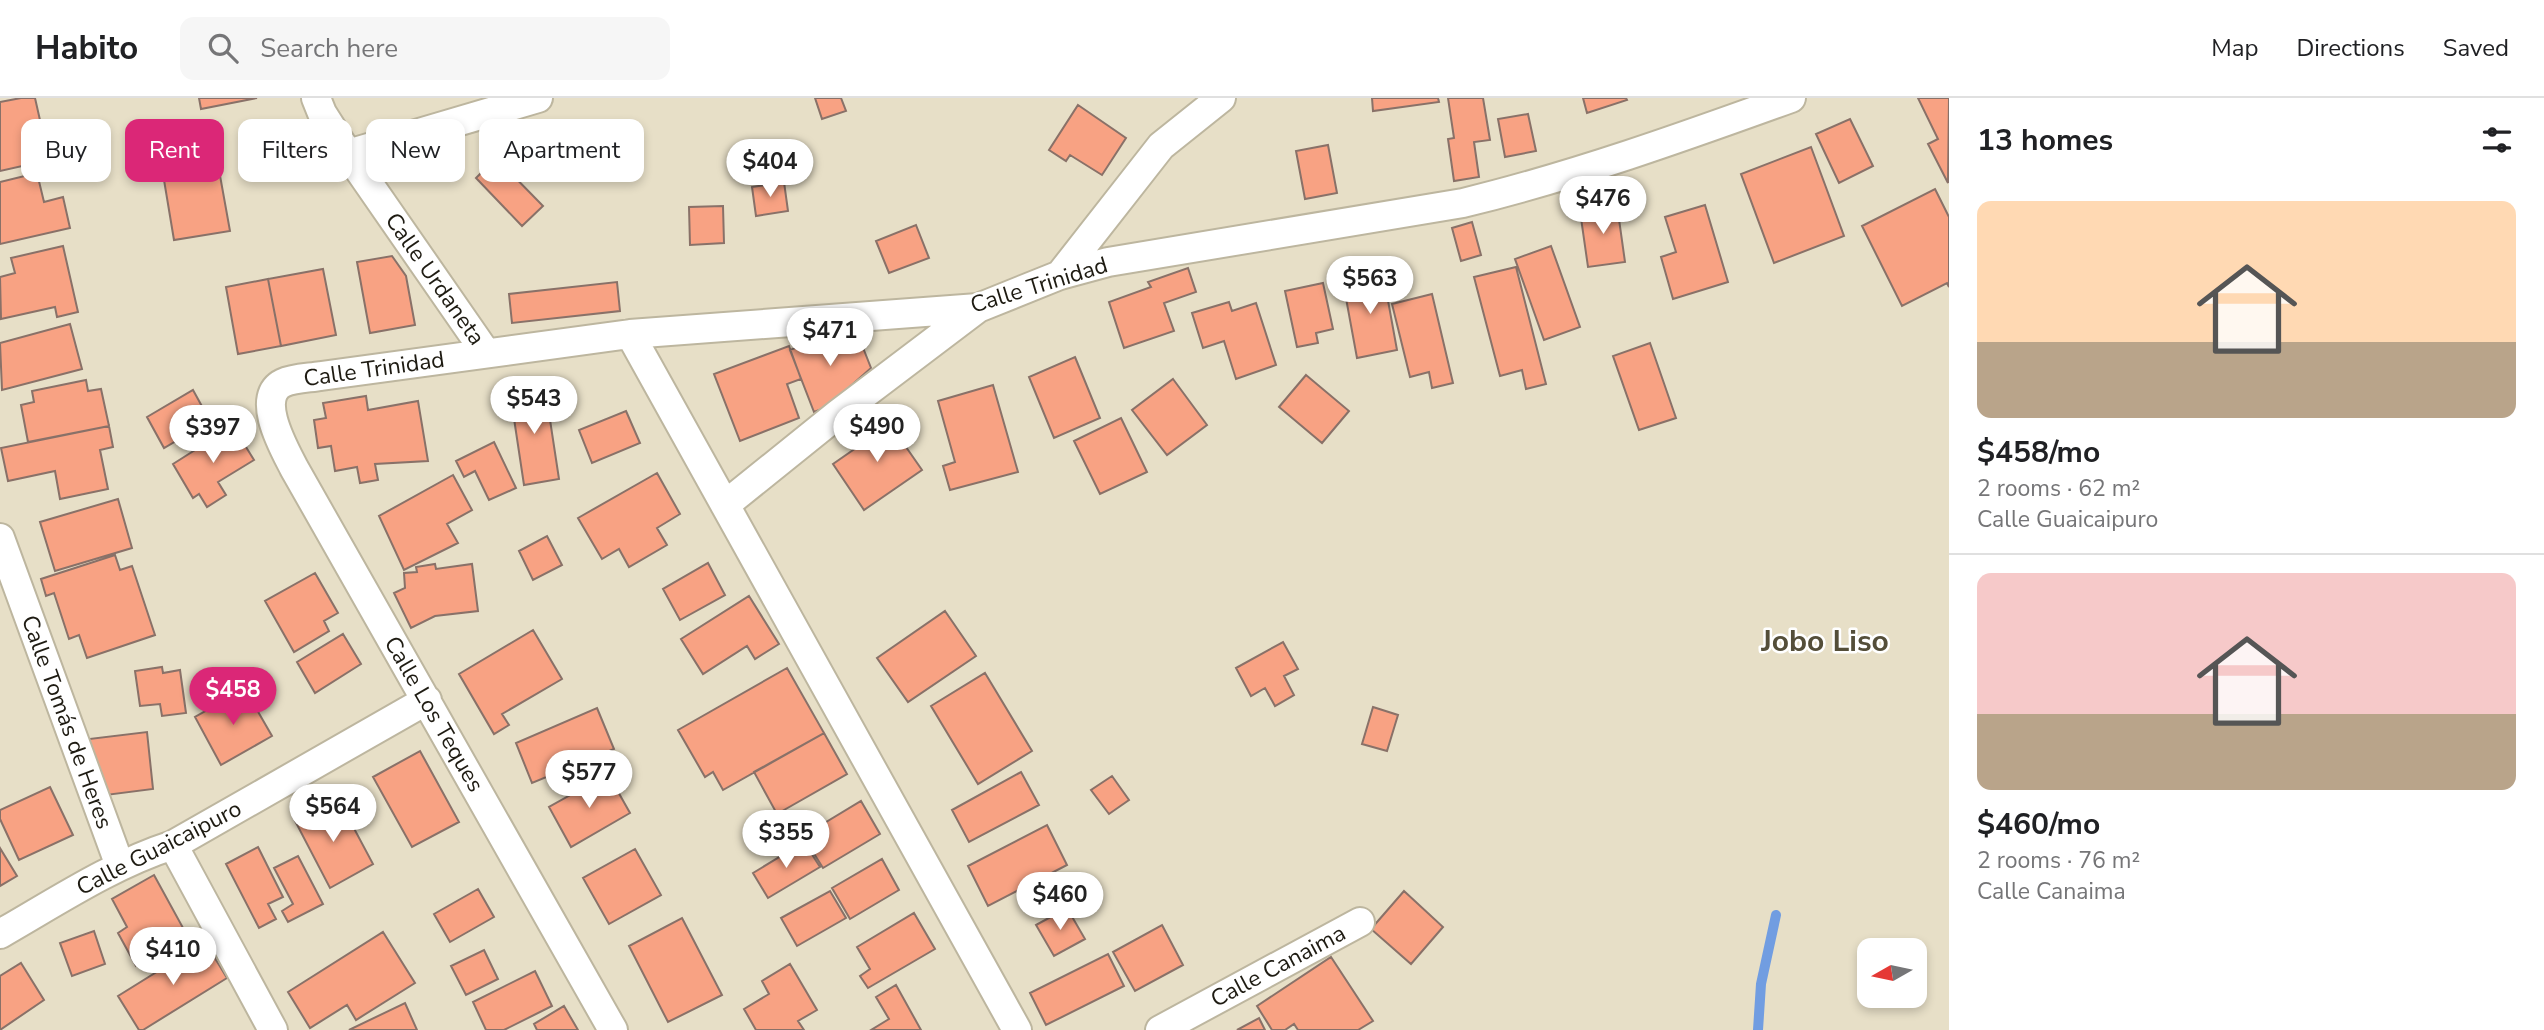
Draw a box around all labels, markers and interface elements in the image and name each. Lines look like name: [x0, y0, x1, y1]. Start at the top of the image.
search box: [180, 17, 670, 80]
text: Habito: [35, 26, 138, 71]
icon: search: [204, 29, 242, 67]
text: Search here: [260, 31, 398, 66]
text: Map: [2211, 32, 2258, 64]
text: Directions: [2296, 32, 2405, 64]
text: Saved: [2443, 32, 2509, 64]
chip: Buy: [21, 119, 111, 182]
chip: Rent: [125, 119, 224, 182]
chip: Filters: [238, 119, 352, 182]
chip: New: [366, 119, 465, 182]
chip: Apartment: [479, 119, 644, 182]
text: 13 homes: [1977, 120, 2113, 161]
icon: filters: [2478, 121, 2516, 159]
pin: $404: [729, 140, 811, 199]
text: $404: [742, 146, 798, 177]
pin: $476: [1562, 176, 1644, 236]
text: $476: [1575, 183, 1631, 214]
street label: Calle Urdaneta: [378, 207, 492, 351]
icon: home: [2184, 246, 2310, 372]
street label: Calle Trinidad: [967, 249, 1111, 321]
pin: $563: [1329, 256, 1411, 316]
text: $563: [1342, 263, 1398, 294]
pin: $471: [789, 308, 871, 368]
text: $471: [802, 315, 858, 346]
street label: Calle Trinidad: [302, 344, 446, 394]
pin: $543: [493, 376, 575, 436]
text: $543: [506, 383, 562, 414]
pin: $490: [836, 404, 918, 464]
pin: $397: [172, 406, 254, 465]
text: $490: [849, 411, 905, 442]
text: $397: [185, 412, 241, 443]
text: $458/mo: [1977, 432, 2100, 473]
text: 2 rooms · 62 m²: [1977, 473, 2140, 504]
text: Calle Guaicaipuro: [1977, 504, 2158, 535]
street label: Calle Tomás de Heres: [14, 611, 120, 833]
icon: home: [2184, 618, 2310, 744]
district label: Jobo Liso: [1760, 621, 1889, 662]
street label: Calle Los Teques: [377, 630, 491, 798]
pin: $458: [192, 668, 274, 727]
text: $458: [205, 674, 261, 705]
pin: $577: [548, 750, 630, 810]
text: $577: [561, 757, 617, 788]
pin: $564: [292, 784, 374, 844]
text: $564: [305, 791, 361, 822]
street label: Calle Guaicaipuro: [71, 793, 247, 903]
text: $460/mo: [1977, 804, 2100, 845]
pin: $355: [745, 810, 827, 870]
text: $355: [758, 817, 814, 848]
text: 2 rooms · 76 m²: [1977, 845, 2140, 876]
pin: $460: [1019, 872, 1101, 932]
text: Calle Canaima: [1977, 876, 2126, 907]
text: $460: [1032, 879, 1088, 910]
street label: Calle Canaima: [1205, 917, 1351, 1015]
pin: $410: [132, 928, 214, 987]
text: $410: [145, 934, 201, 965]
north arrow: [1857, 938, 1927, 1008]
map controls: [1857, 938, 1927, 1008]

